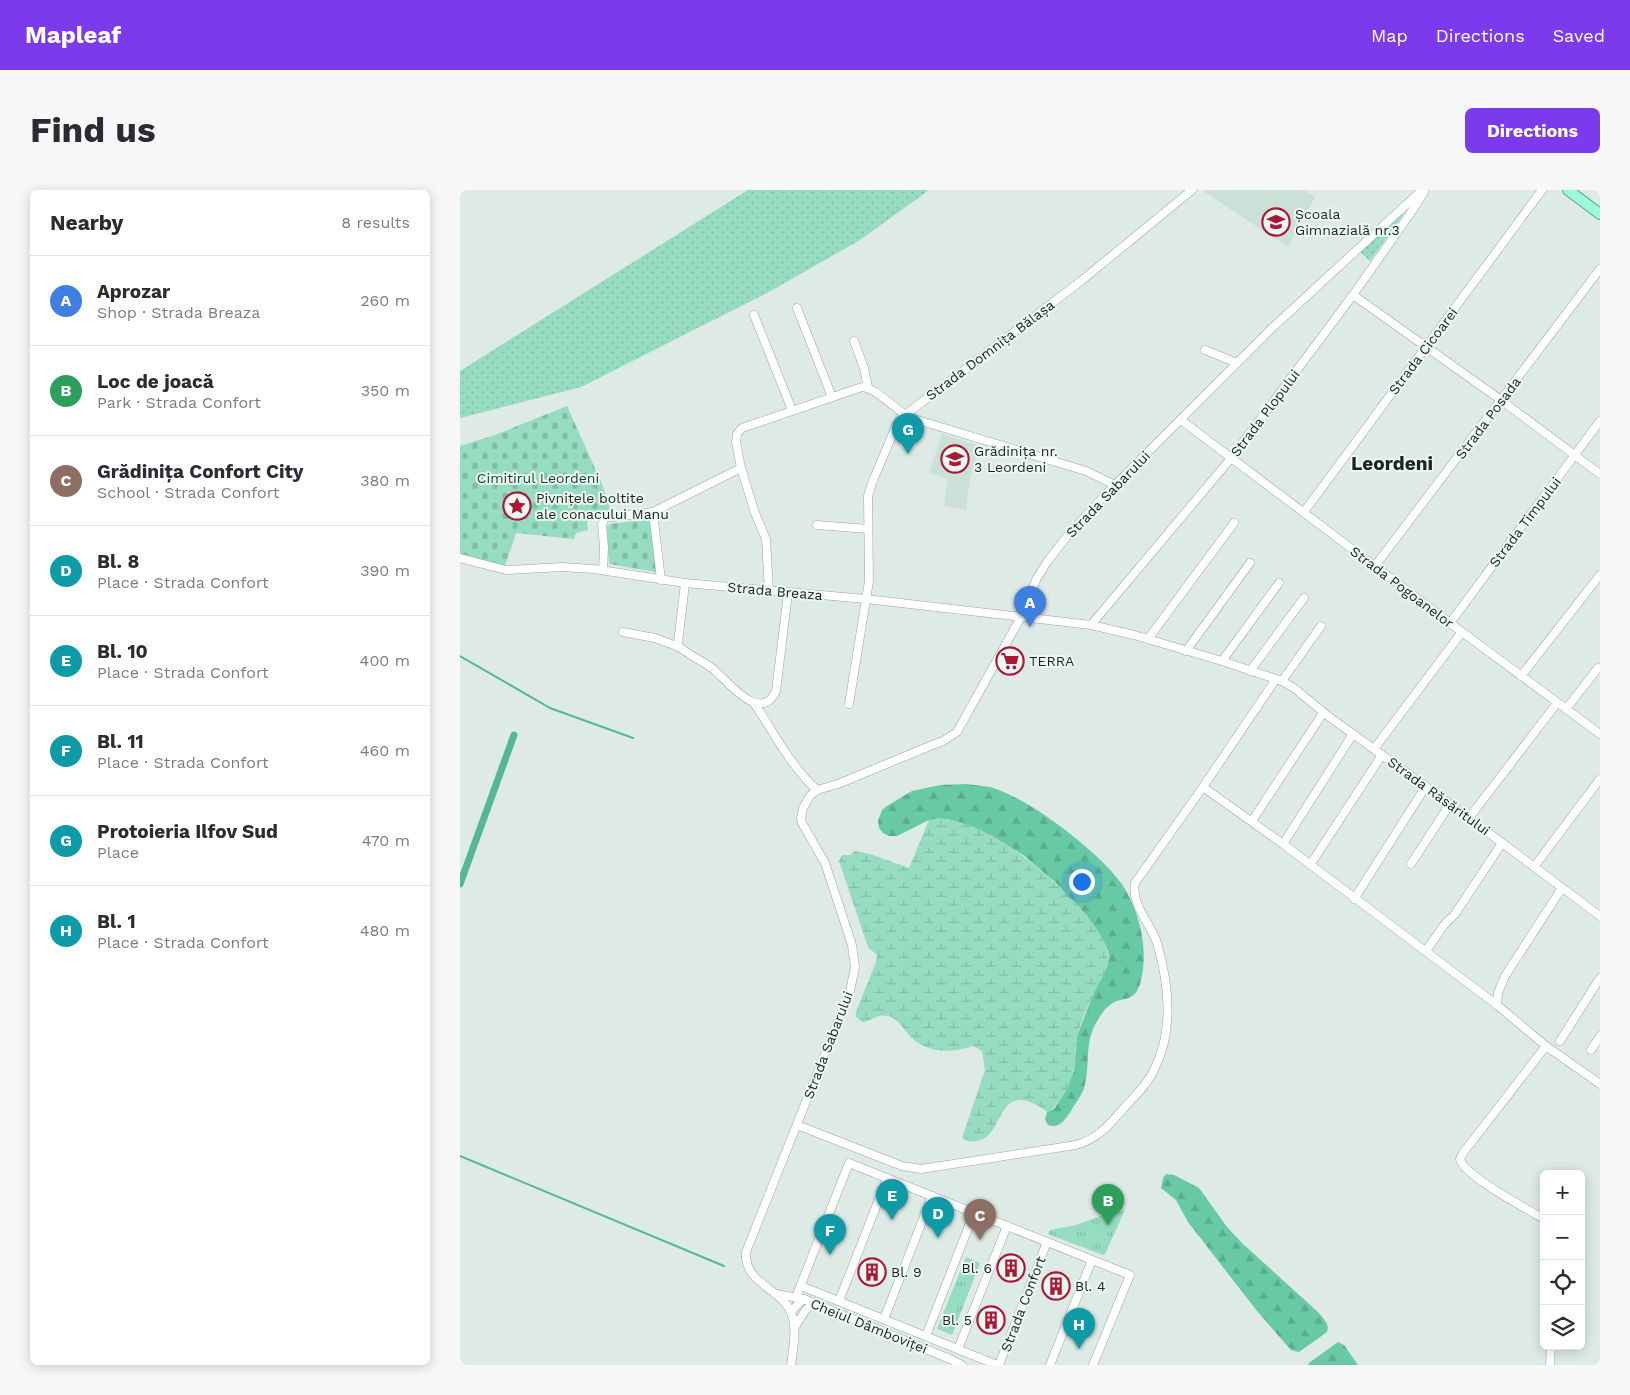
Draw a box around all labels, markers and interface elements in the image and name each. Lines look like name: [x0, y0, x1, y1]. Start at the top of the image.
text: Mapleaf: [25, 21, 121, 49]
text: Map: [1371, 25, 1408, 46]
text: Directions: [1436, 25, 1525, 46]
text: Saved: [1553, 25, 1605, 46]
button: Directions: [1465, 108, 1600, 153]
text: Find us: [30, 109, 156, 151]
place label: Școala Gimnazială nr.3: [1295, 206, 1400, 238]
school or university icon: Școala Gimnazială nr.3: [1261, 207, 1291, 237]
text: Nearby: [50, 210, 123, 235]
text: 8 results: [341, 213, 410, 232]
text: Aprozar: [97, 280, 170, 303]
text: A: [61, 291, 71, 310]
text: 260 m: [360, 291, 410, 310]
street label: Strada Domnița Bălașa: [923, 296, 1058, 404]
text: Shop · Strada Breaza: [97, 303, 260, 322]
street label: Strada Cicoarei: [1385, 305, 1461, 397]
street label: Strada Plopului: [1227, 366, 1303, 460]
text: Loc de joacă: [97, 370, 214, 393]
street label: Strada Posada: [1452, 374, 1524, 462]
text: B: [61, 381, 71, 400]
text: 350 m: [361, 381, 410, 400]
text: Park · Strada Confort: [97, 393, 261, 412]
pin: G: [892, 413, 924, 454]
place label: Grădinița nr. 3 Leordeni: [974, 443, 1058, 475]
school or university icon: Grădinița nr. 3 Leordeni: [940, 444, 970, 474]
street label: Strada Sabarului: [1063, 447, 1153, 541]
district label: Leordeni: [1351, 452, 1433, 475]
text: Grădinița Confort City: [97, 460, 304, 483]
park label: Cimitirul Leordeni: [477, 470, 599, 486]
text: C: [61, 471, 71, 490]
text: 380 m: [360, 471, 410, 490]
street label: Strada Timpului: [1486, 474, 1564, 570]
text: School · Strada Confort: [97, 483, 279, 502]
place label: Pivnițele boltite ale conacului Manu: [536, 490, 669, 522]
place icon: Pivnițele boltite ale conacului Manu: [502, 491, 532, 521]
street label: Strada Pogoanelor: [1347, 543, 1457, 631]
text: Bl. 8: [97, 550, 139, 573]
text: D: [60, 561, 72, 580]
text: 390 m: [360, 561, 410, 580]
text: Place · Strada Confort: [97, 573, 269, 592]
street label: Strada Breaza: [727, 579, 823, 603]
pin: A: [1014, 586, 1046, 627]
text: Bl. 10: [97, 640, 148, 663]
supermarket icon: TERRA: [995, 646, 1025, 676]
text: E: [61, 651, 71, 670]
text: 400 m: [360, 651, 410, 670]
place label: TERRA: [1029, 653, 1074, 669]
text: Place · Strada Confort: [97, 663, 269, 682]
text: Bl. 11: [97, 730, 144, 753]
text: F: [61, 741, 71, 760]
text: 460 m: [360, 741, 410, 760]
text: Place · Strada Confort: [97, 753, 269, 772]
street label: Strada Răsăritului: [1385, 754, 1493, 838]
text: Protoieria Ilfov Sud: [97, 820, 278, 843]
text: G: [60, 831, 72, 850]
text: 470 m: [362, 831, 410, 850]
text: Place: [97, 843, 139, 862]
your location: [1069, 869, 1095, 895]
text: Bl. 1: [97, 910, 136, 933]
text: H: [60, 921, 72, 940]
text: 480 m: [360, 921, 410, 940]
text: Place · Strada Confort: [97, 933, 269, 952]
street label: Strada Sabarului: [800, 989, 856, 1101]
map controls: [1540, 1170, 1585, 1350]
button: +: [1540, 1170, 1585, 1215]
pin: E: [876, 1179, 908, 1220]
pin: B: [1092, 1184, 1124, 1225]
pin: D: [922, 1197, 954, 1238]
pin: C: [964, 1199, 996, 1240]
pin: F: [814, 1214, 846, 1255]
button: −: [1540, 1215, 1585, 1260]
building icon: Bl. 6: [996, 1253, 1026, 1283]
street label: Strada Confort: [997, 1254, 1049, 1354]
building icon: Bl. 9: [857, 1257, 887, 1287]
place label: Bl. 6: [962, 1260, 992, 1276]
button: locate: [1540, 1260, 1585, 1305]
place label: Bl. 9: [891, 1264, 922, 1280]
building icon: Bl. 4: [1041, 1271, 1071, 1301]
place label: Bl. 4: [1075, 1278, 1105, 1294]
street label: Cheiul Dâmboviței: [808, 1295, 930, 1358]
building icon: Bl. 5: [976, 1305, 1006, 1335]
button: layers: [1540, 1305, 1585, 1350]
pin: H: [1063, 1308, 1095, 1349]
place label: Bl. 5: [942, 1312, 972, 1328]

